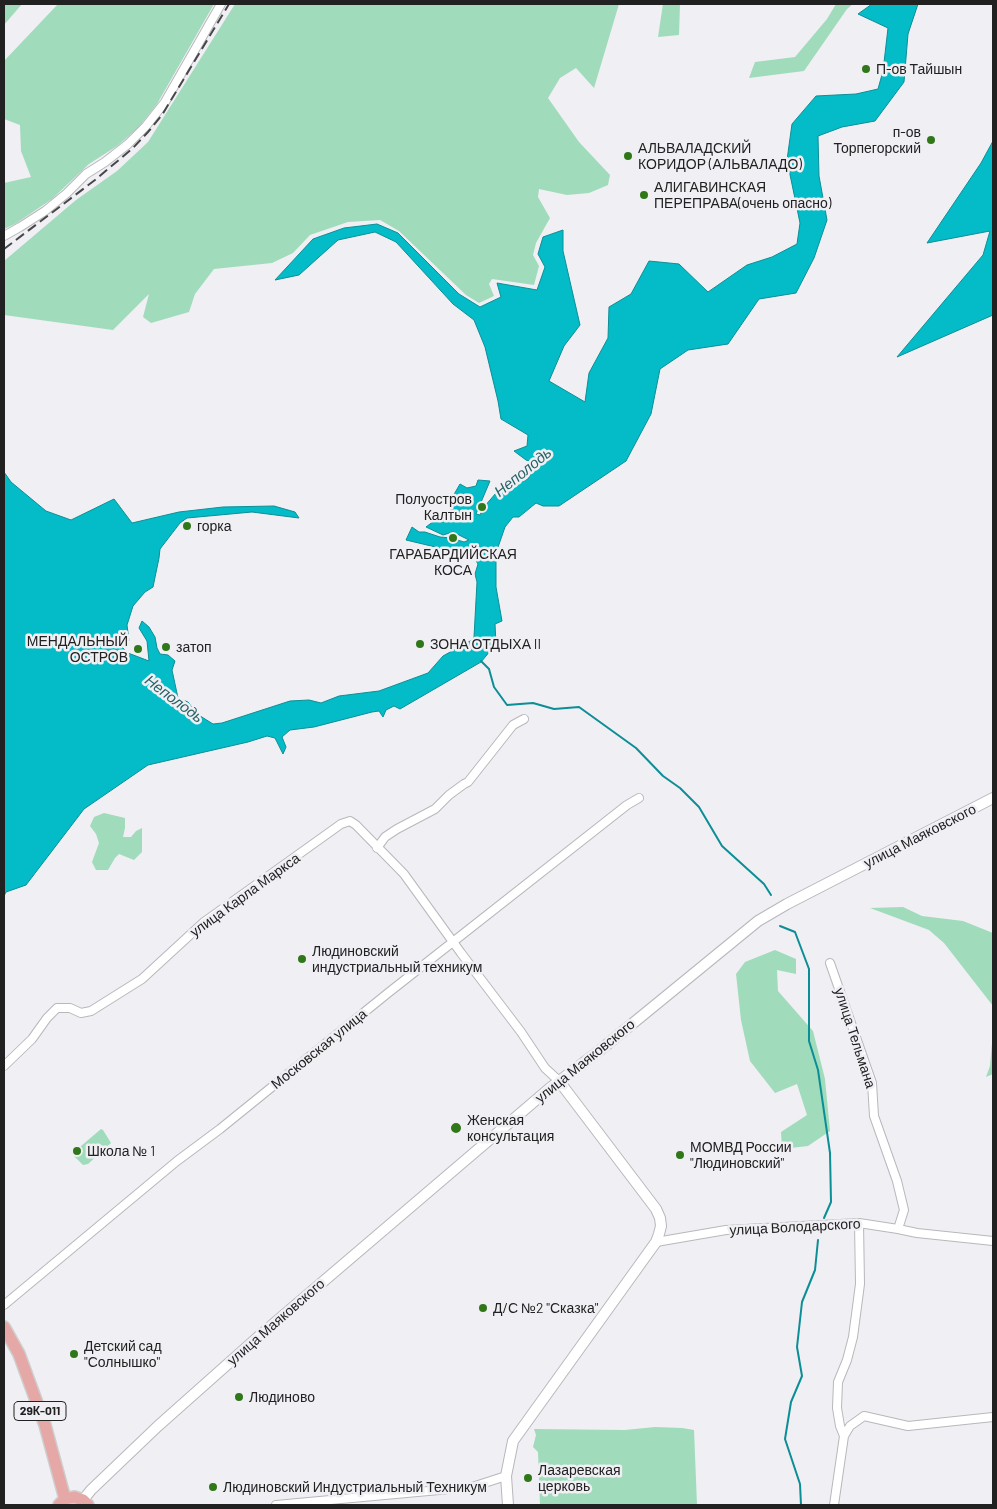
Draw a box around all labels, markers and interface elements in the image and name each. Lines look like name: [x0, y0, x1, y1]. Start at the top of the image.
place label: П-ов Тайшын: [876, 61, 962, 77]
marker: П-ов Тайшын: [860, 63, 872, 75]
place label: п-ов Торпегорский: [833, 124, 921, 156]
marker: п-ов Торпегорский: [925, 134, 937, 146]
place label: АЛЬВАЛАДСКИЙ КОРИДОР (АЛЬВАЛАДО): [638, 140, 802, 172]
marker: АЛЬВАЛАДСКИЙ КОРИДОР (АЛЬВАЛАДО): [622, 150, 634, 162]
place label: АЛИГАВИНСКАЯ ПЕРЕПРАВА(очень опасно): [654, 179, 831, 212]
marker: АЛИГАВИНСКАЯ ПЕРЕПРАВА(очень опасно): [638, 189, 650, 201]
water label: Неполодь: [491, 443, 555, 501]
place label: Полуостров Калтын: [395, 491, 472, 524]
marker: Полуостров Калтын: [476, 501, 488, 513]
place label: горка: [197, 518, 232, 534]
marker: горка: [181, 520, 193, 532]
marker: ГАРАБАРДИЙСКАЯ КОСА: [447, 532, 459, 544]
place label: ГАРАБАРДИЙСКАЯ КОСА: [389, 546, 517, 578]
place label: МЕНДАЛЬНЫЙ ОСТРОВ: [27, 633, 128, 666]
place label: ЗОНА ОТДЫХА II: [430, 636, 541, 652]
marker: ЗОНА ОТДЫХА II: [414, 638, 426, 650]
place label: затоп: [176, 639, 212, 655]
marker: затоп: [160, 641, 172, 653]
marker: МЕНДАЛЬНЫЙ ОСТРОВ: [132, 643, 144, 655]
water label: Неполодь: [141, 671, 207, 727]
street label: улица Маяковского: [861, 800, 979, 872]
street label: улица Карла Маркса: [187, 849, 303, 941]
place label: Людиновский индустриальный техникум: [312, 943, 482, 976]
marker: Людиновский индустриальный техникум: [296, 953, 308, 965]
street label: улица Тельмана: [831, 986, 879, 1090]
street label: Московская улица: [268, 1005, 370, 1093]
street label: улица Маяковского: [532, 1016, 638, 1106]
place label: Женская консультация: [467, 1112, 554, 1144]
marker: Женская консультация: [449, 1121, 463, 1135]
place label: МОМВД России "Людиновский": [690, 1139, 792, 1172]
place label: Школа № 1: [87, 1143, 155, 1159]
marker: Школа № 1: [71, 1145, 83, 1157]
marker: МОМВД России "Людиновский": [674, 1149, 686, 1161]
street label: улица Володарского: [729, 1215, 861, 1239]
street label: улица Маяковского: [224, 1275, 328, 1369]
place label: Д/С №2 "Сказка": [493, 1300, 598, 1316]
marker: Д/С №2 "Сказка": [477, 1302, 489, 1314]
place label: Детский сад "Солнышко": [84, 1338, 162, 1370]
marker: Детский сад "Солнышко": [68, 1348, 80, 1360]
place label: Людиново: [249, 1389, 315, 1405]
marker: Людиново: [233, 1391, 245, 1403]
road number: 29К-011: [14, 1402, 66, 1420]
place label: Лазаревская церковь: [538, 1462, 621, 1494]
marker: Лазаревская церковь: [522, 1472, 534, 1484]
place label: Людиновский Индустриальный Техникум: [223, 1479, 487, 1495]
marker: Людиновский Индустриальный Техникум: [207, 1481, 219, 1493]

